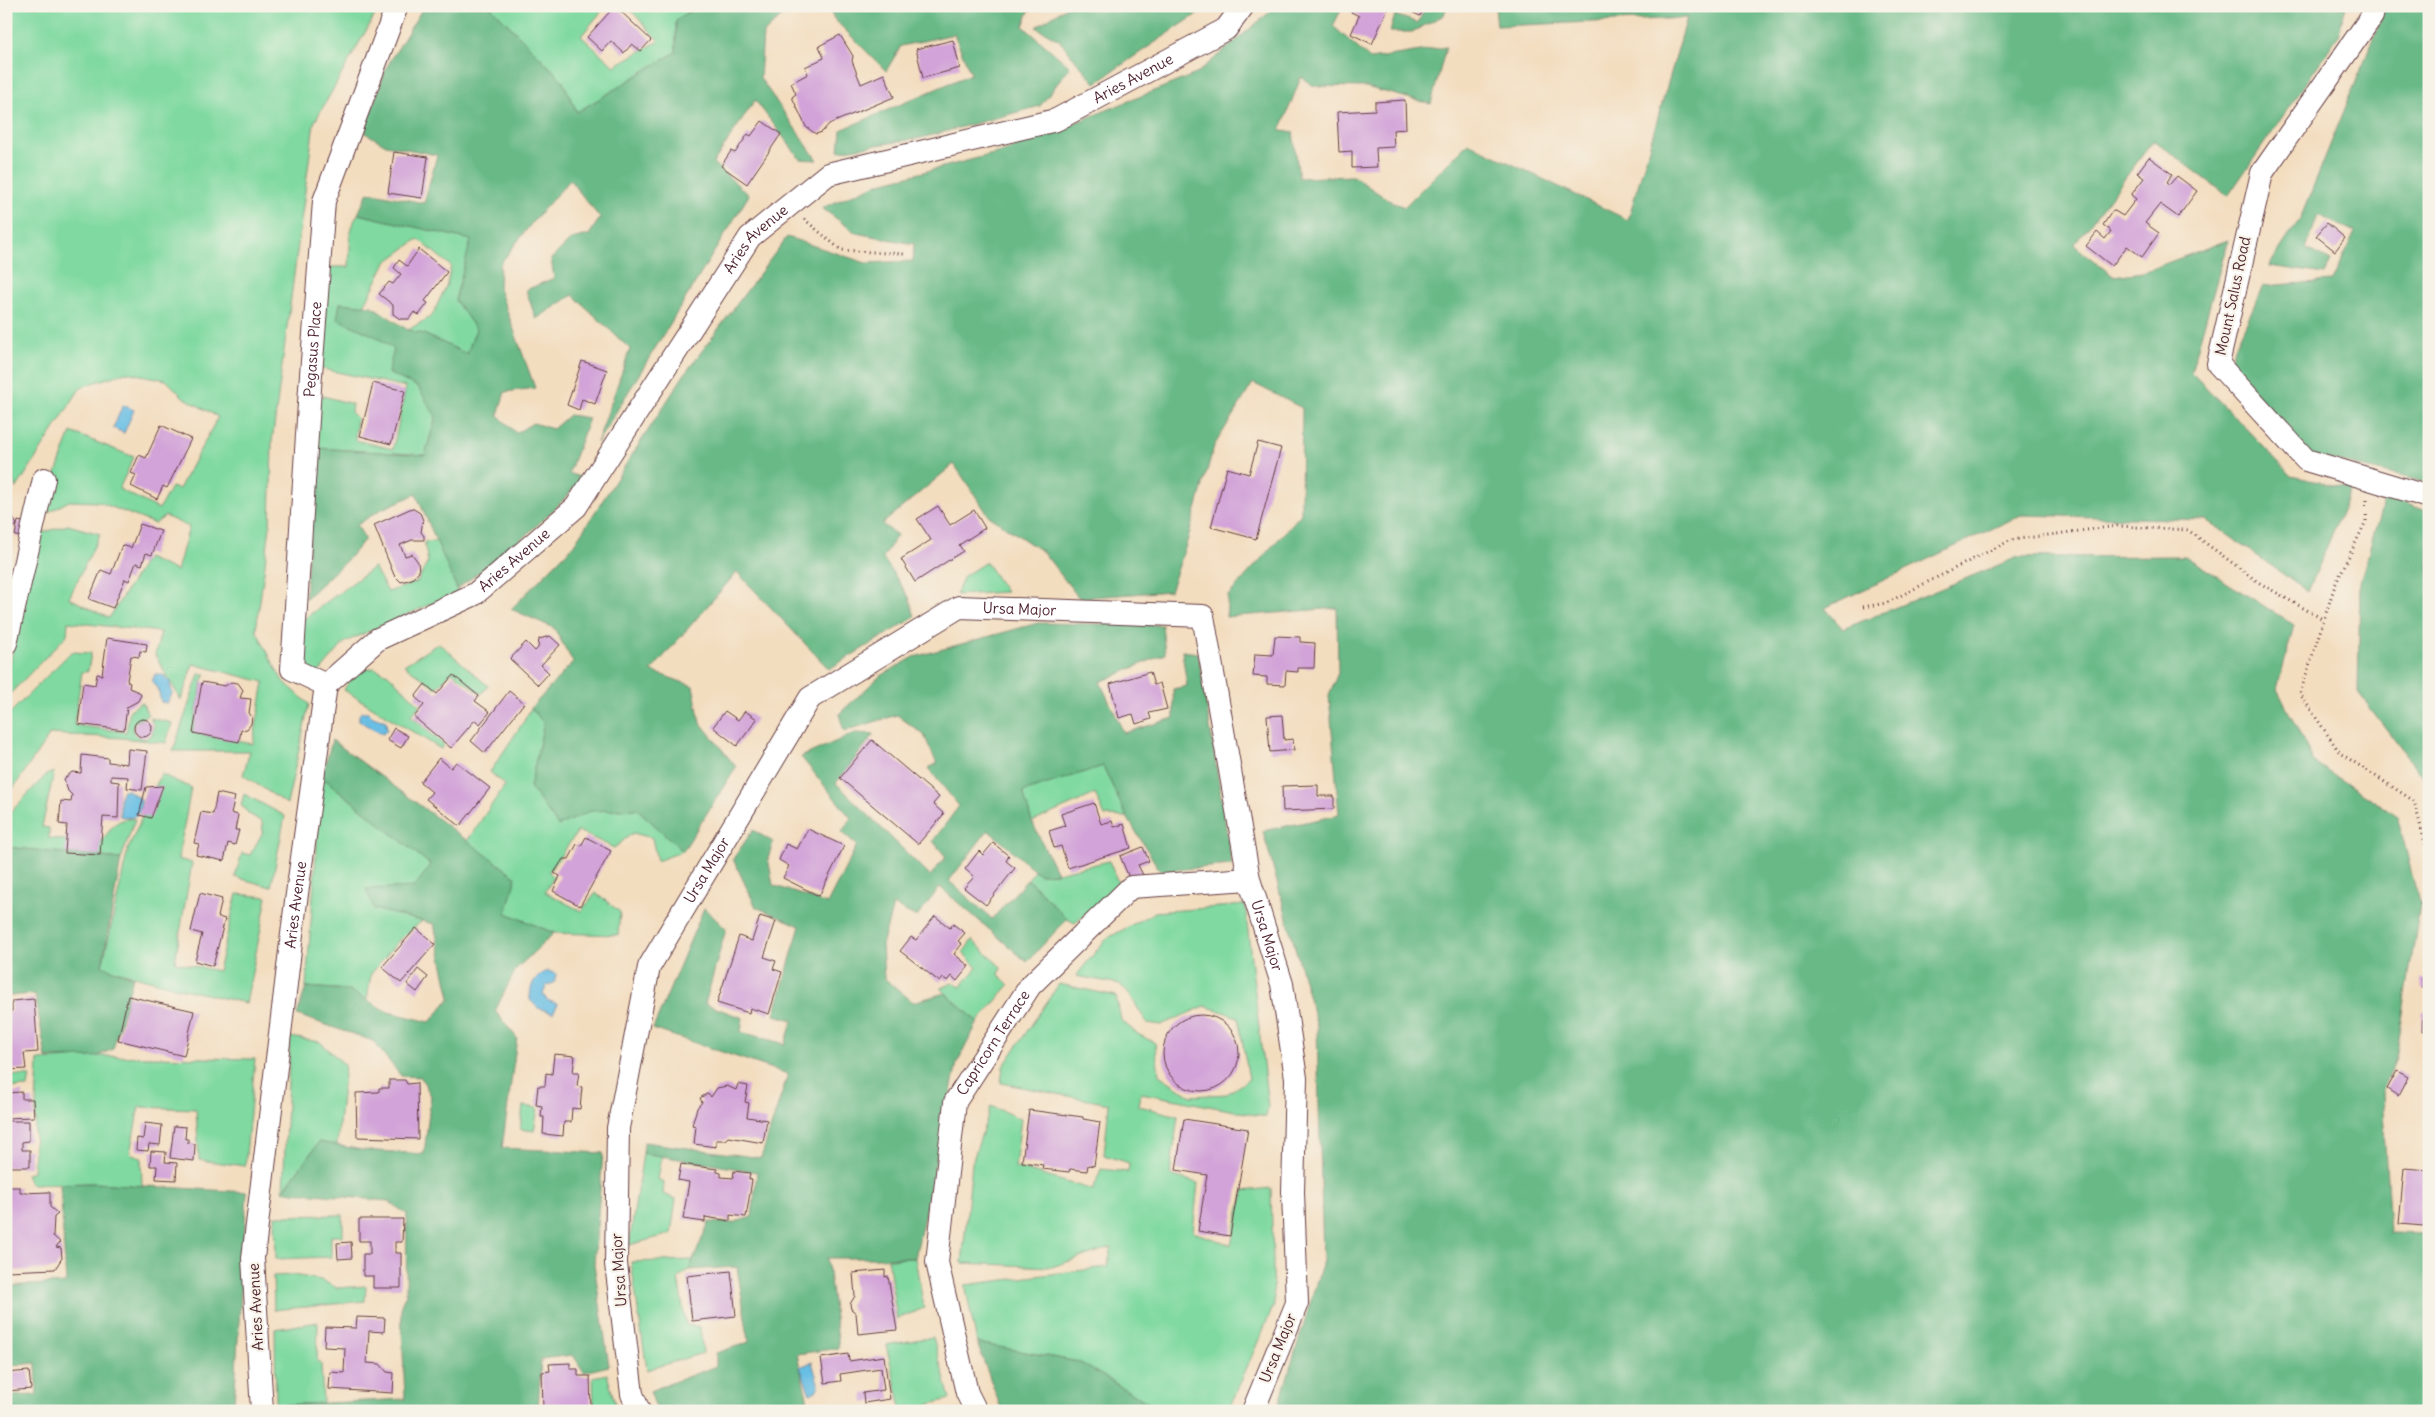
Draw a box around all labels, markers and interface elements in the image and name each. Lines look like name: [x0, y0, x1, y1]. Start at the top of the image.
street label: Aries Avenue: [1090, 49, 1176, 107]
street label: Aries Avenue: [719, 200, 792, 277]
street label: Mount Salus Road: [2211, 235, 2254, 357]
street label: Pegasus Place: [299, 301, 325, 398]
street label: Aries Avenue: [474, 524, 553, 596]
street label: Ursa Major: [982, 598, 1057, 620]
street label: Ursa Major: [679, 834, 734, 907]
street label: Aries Avenue: [280, 860, 310, 950]
street label: Ursa Major: [1247, 897, 1287, 974]
street label: Capricorn Terrace: [952, 986, 1034, 1099]
street label: Ursa Major: [606, 1233, 631, 1307]
street label: Aries Avenue: [244, 1263, 267, 1351]
street label: Ursa Major: [1255, 1310, 1300, 1386]

